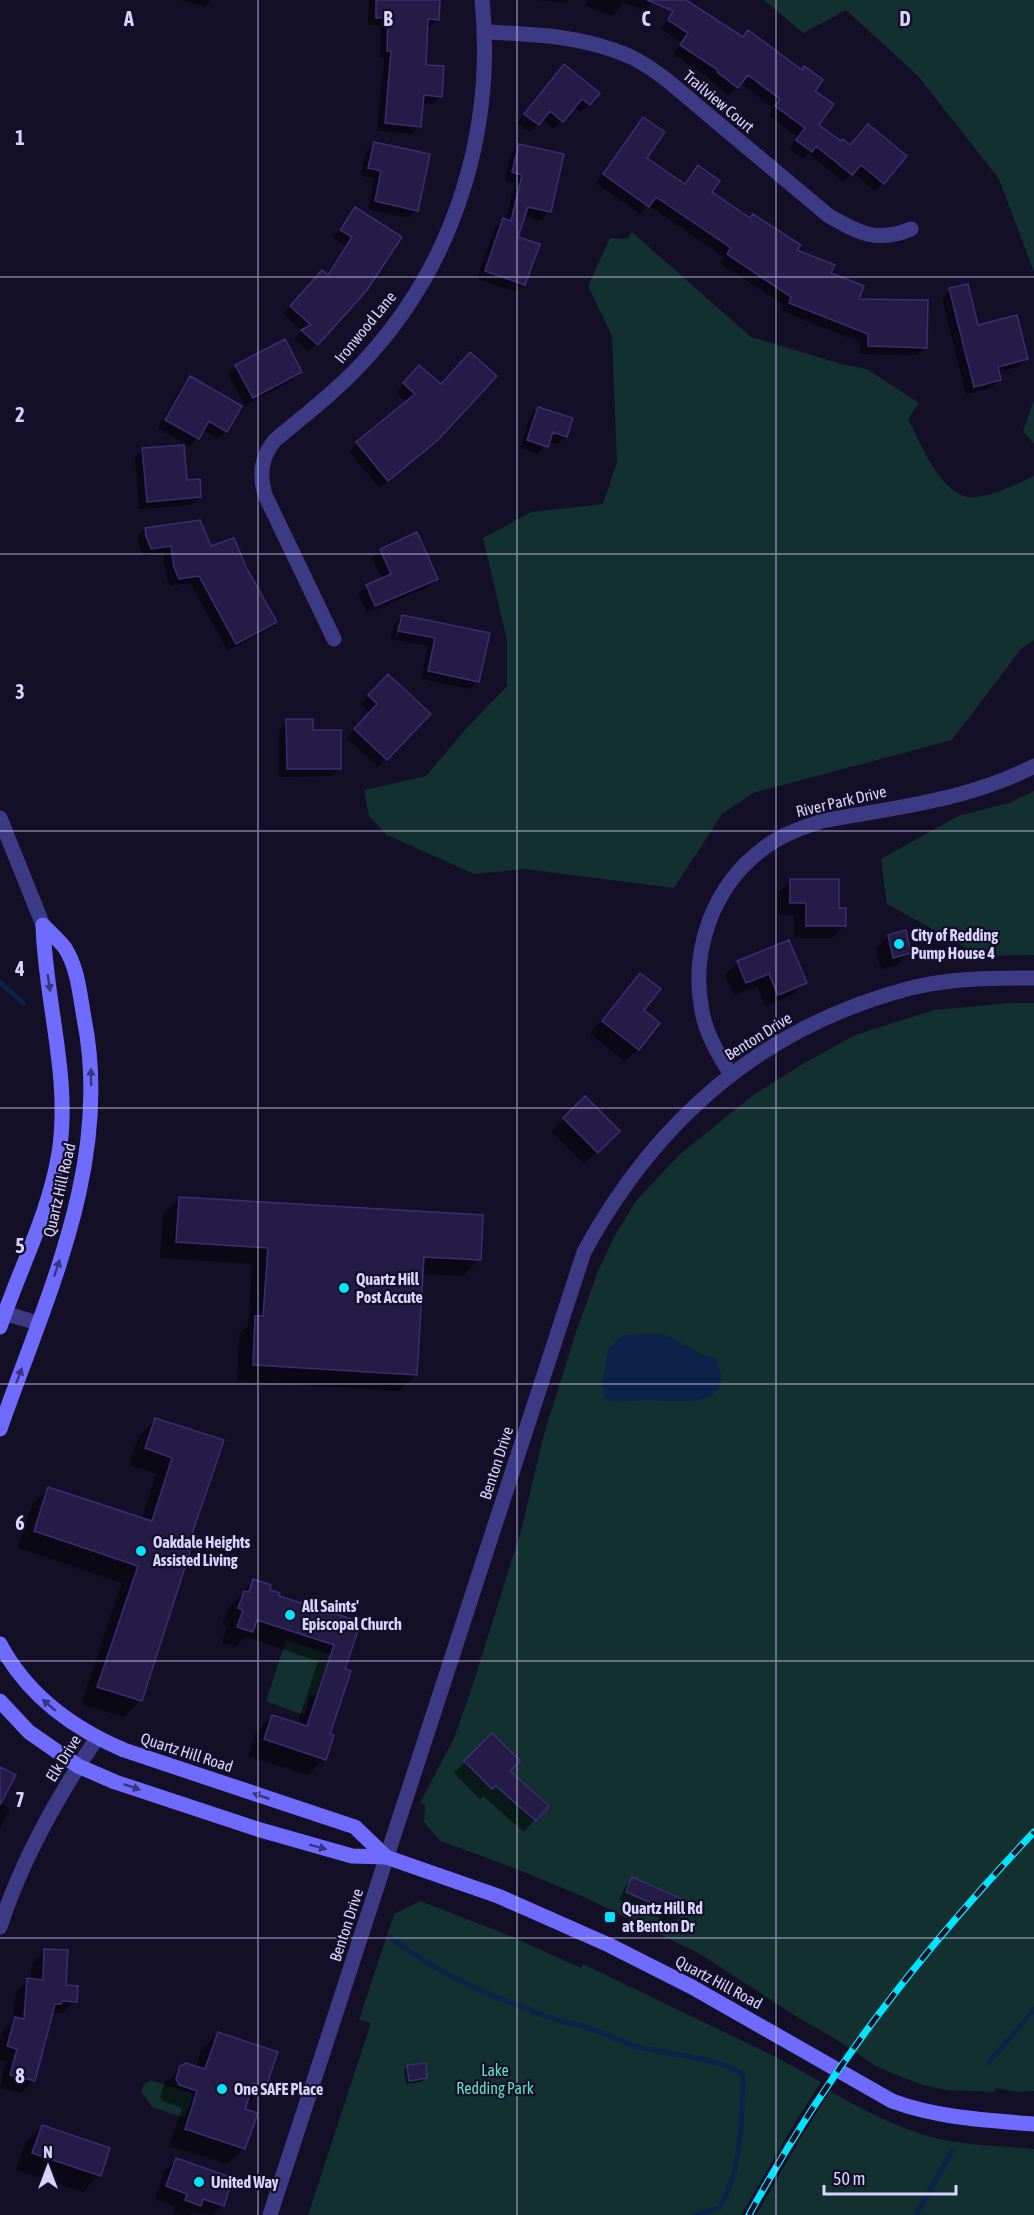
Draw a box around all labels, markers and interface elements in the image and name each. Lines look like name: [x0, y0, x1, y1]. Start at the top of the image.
text: A: [123, 7, 134, 30]
text: B: [383, 7, 393, 30]
text: C: [642, 7, 651, 30]
text: D: [899, 7, 911, 30]
street label: Trailview Court: [680, 66, 758, 136]
text: 1: [15, 126, 25, 149]
street label: Ironwood Lane: [331, 288, 399, 366]
text: 2: [15, 403, 25, 426]
text: 3: [15, 680, 25, 703]
street label: River Park Drive: [794, 782, 888, 820]
place label: City of Redding Pump House 4: [911, 926, 998, 962]
marker: City of Redding Pump House 4: [892, 937, 906, 951]
text: 4: [14, 957, 25, 980]
one-way arrow: [44, 974, 53, 993]
street label: Benton Drive: [721, 1008, 795, 1064]
one-way arrow: [86, 1068, 96, 1087]
street label: Quartz Hill Road: [39, 1141, 79, 1239]
text: 5: [15, 1234, 25, 1257]
one-way arrow: [53, 1259, 63, 1277]
place label: Quartz Hill Post Accute: [356, 1270, 423, 1306]
marker: Quartz Hill Post Accute: [337, 1281, 351, 1295]
one-way arrow: [15, 1367, 24, 1385]
street label: Benton Drive: [476, 1424, 516, 1502]
text: 6: [15, 1511, 25, 1534]
place label: Oakdale Heights Assisted Living: [152, 1533, 251, 1569]
marker: Oakdale Heights Assisted Living: [134, 1544, 148, 1558]
place label: All Saints' Episcopal Church: [301, 1597, 402, 1633]
marker: All Saints' Episcopal Church: [283, 1608, 297, 1622]
one-way arrow: [42, 1699, 57, 1712]
street label: Quartz Hill Road: [139, 1729, 235, 1775]
street label: Elk Drive: [42, 1731, 84, 1785]
one-way arrow: [123, 1783, 141, 1793]
text: 7: [15, 1788, 25, 1811]
one-way arrow: [252, 1790, 270, 1800]
one-way arrow: [309, 1843, 327, 1852]
street label: Benton Drive: [326, 1886, 366, 1964]
place label: Quartz Hill Rd at Benton Dr: [622, 1899, 703, 1935]
marker: Quartz Hill Rd at Benton Dr: [603, 1910, 617, 1924]
street label: Quartz Hill Road: [672, 1952, 766, 2012]
park label: Lake Redding Park: [456, 2061, 534, 2098]
text: 8: [15, 2064, 25, 2087]
place label: One SAFE Place: [234, 2080, 323, 2098]
marker: One SAFE Place: [215, 2082, 229, 2096]
north arrow: [18, 2137, 78, 2197]
text: N: [43, 2143, 53, 2161]
scale bar: [824, 2158, 956, 2196]
text: 50 m: [833, 2168, 865, 2189]
place label: United Way: [211, 2173, 279, 2191]
marker: United Way: [192, 2175, 206, 2189]

